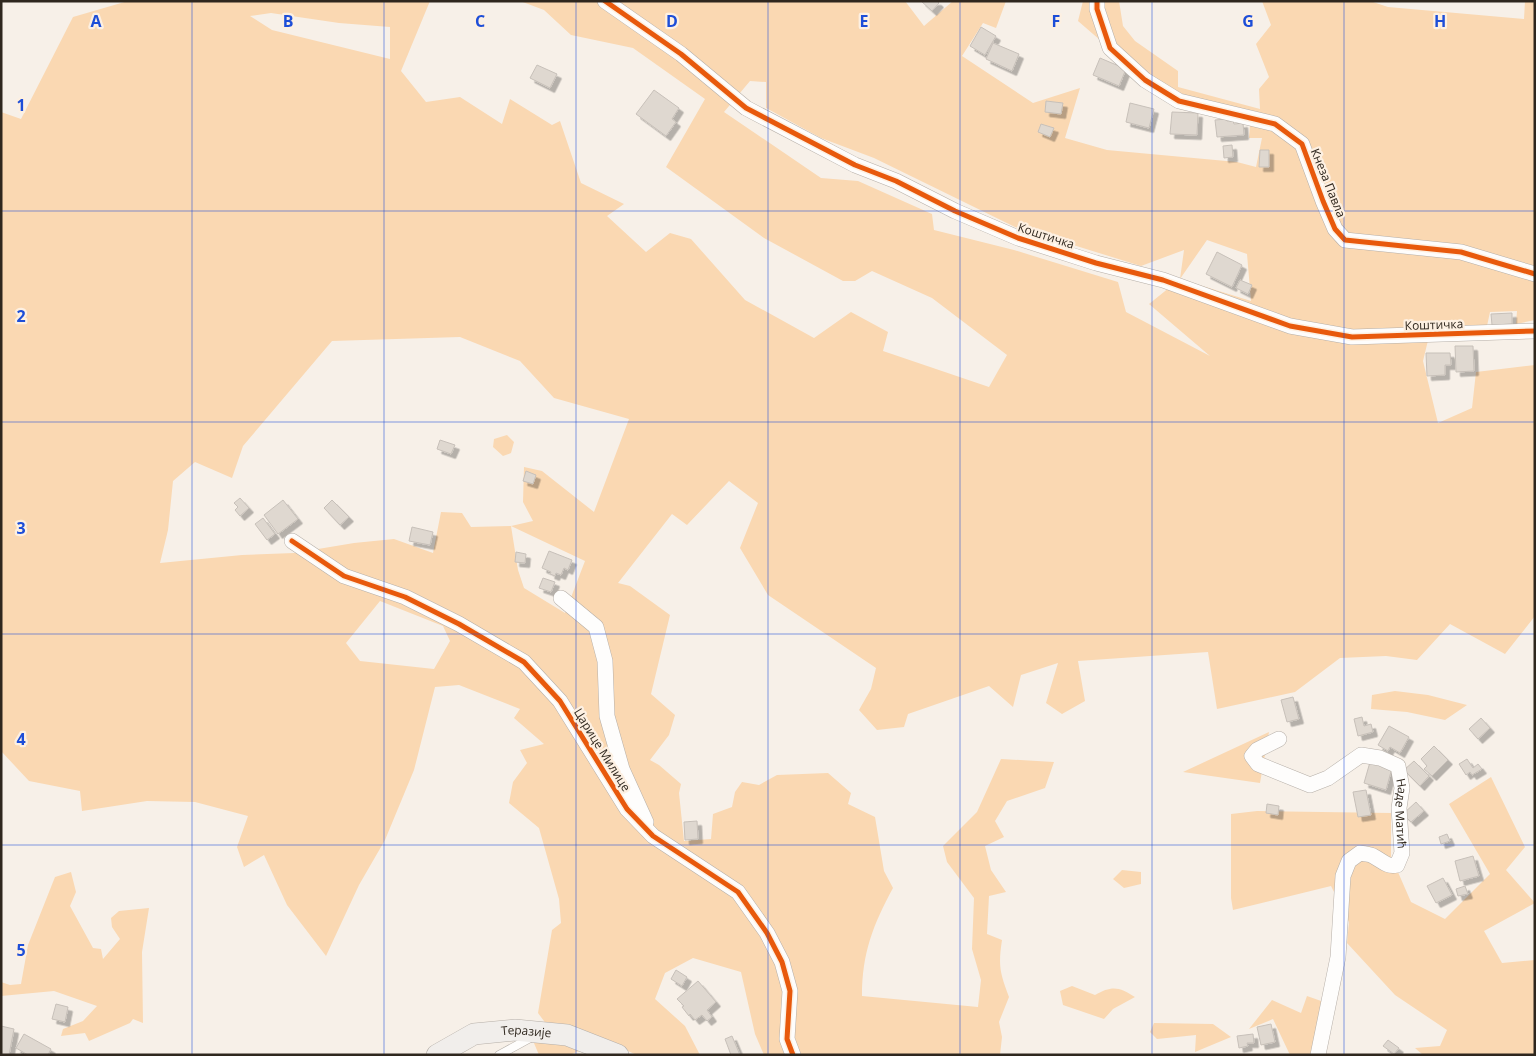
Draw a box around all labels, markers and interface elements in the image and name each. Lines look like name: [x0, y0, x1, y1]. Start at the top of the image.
text: A: [90, 10, 102, 32]
text: B: [283, 10, 293, 32]
text: C: [475, 10, 485, 32]
text: D: [666, 10, 678, 32]
text: E: [860, 10, 869, 32]
text: F: [1052, 10, 1060, 32]
text: G: [1242, 10, 1254, 32]
text: H: [1434, 10, 1446, 32]
text: 1: [16, 94, 26, 116]
street label: Кнеза Павла: [1307, 146, 1350, 220]
street label: Коштичка: [1016, 218, 1077, 253]
text: 2: [16, 305, 26, 327]
street label: Коштичка: [1404, 315, 1464, 334]
text: 3: [16, 517, 26, 539]
street label: Царице Милице: [570, 705, 635, 795]
text: 4: [16, 728, 26, 750]
street label: Наде Матић: [1391, 777, 1411, 849]
text: 5: [16, 939, 26, 961]
street label: Теразије: [500, 1021, 553, 1041]

